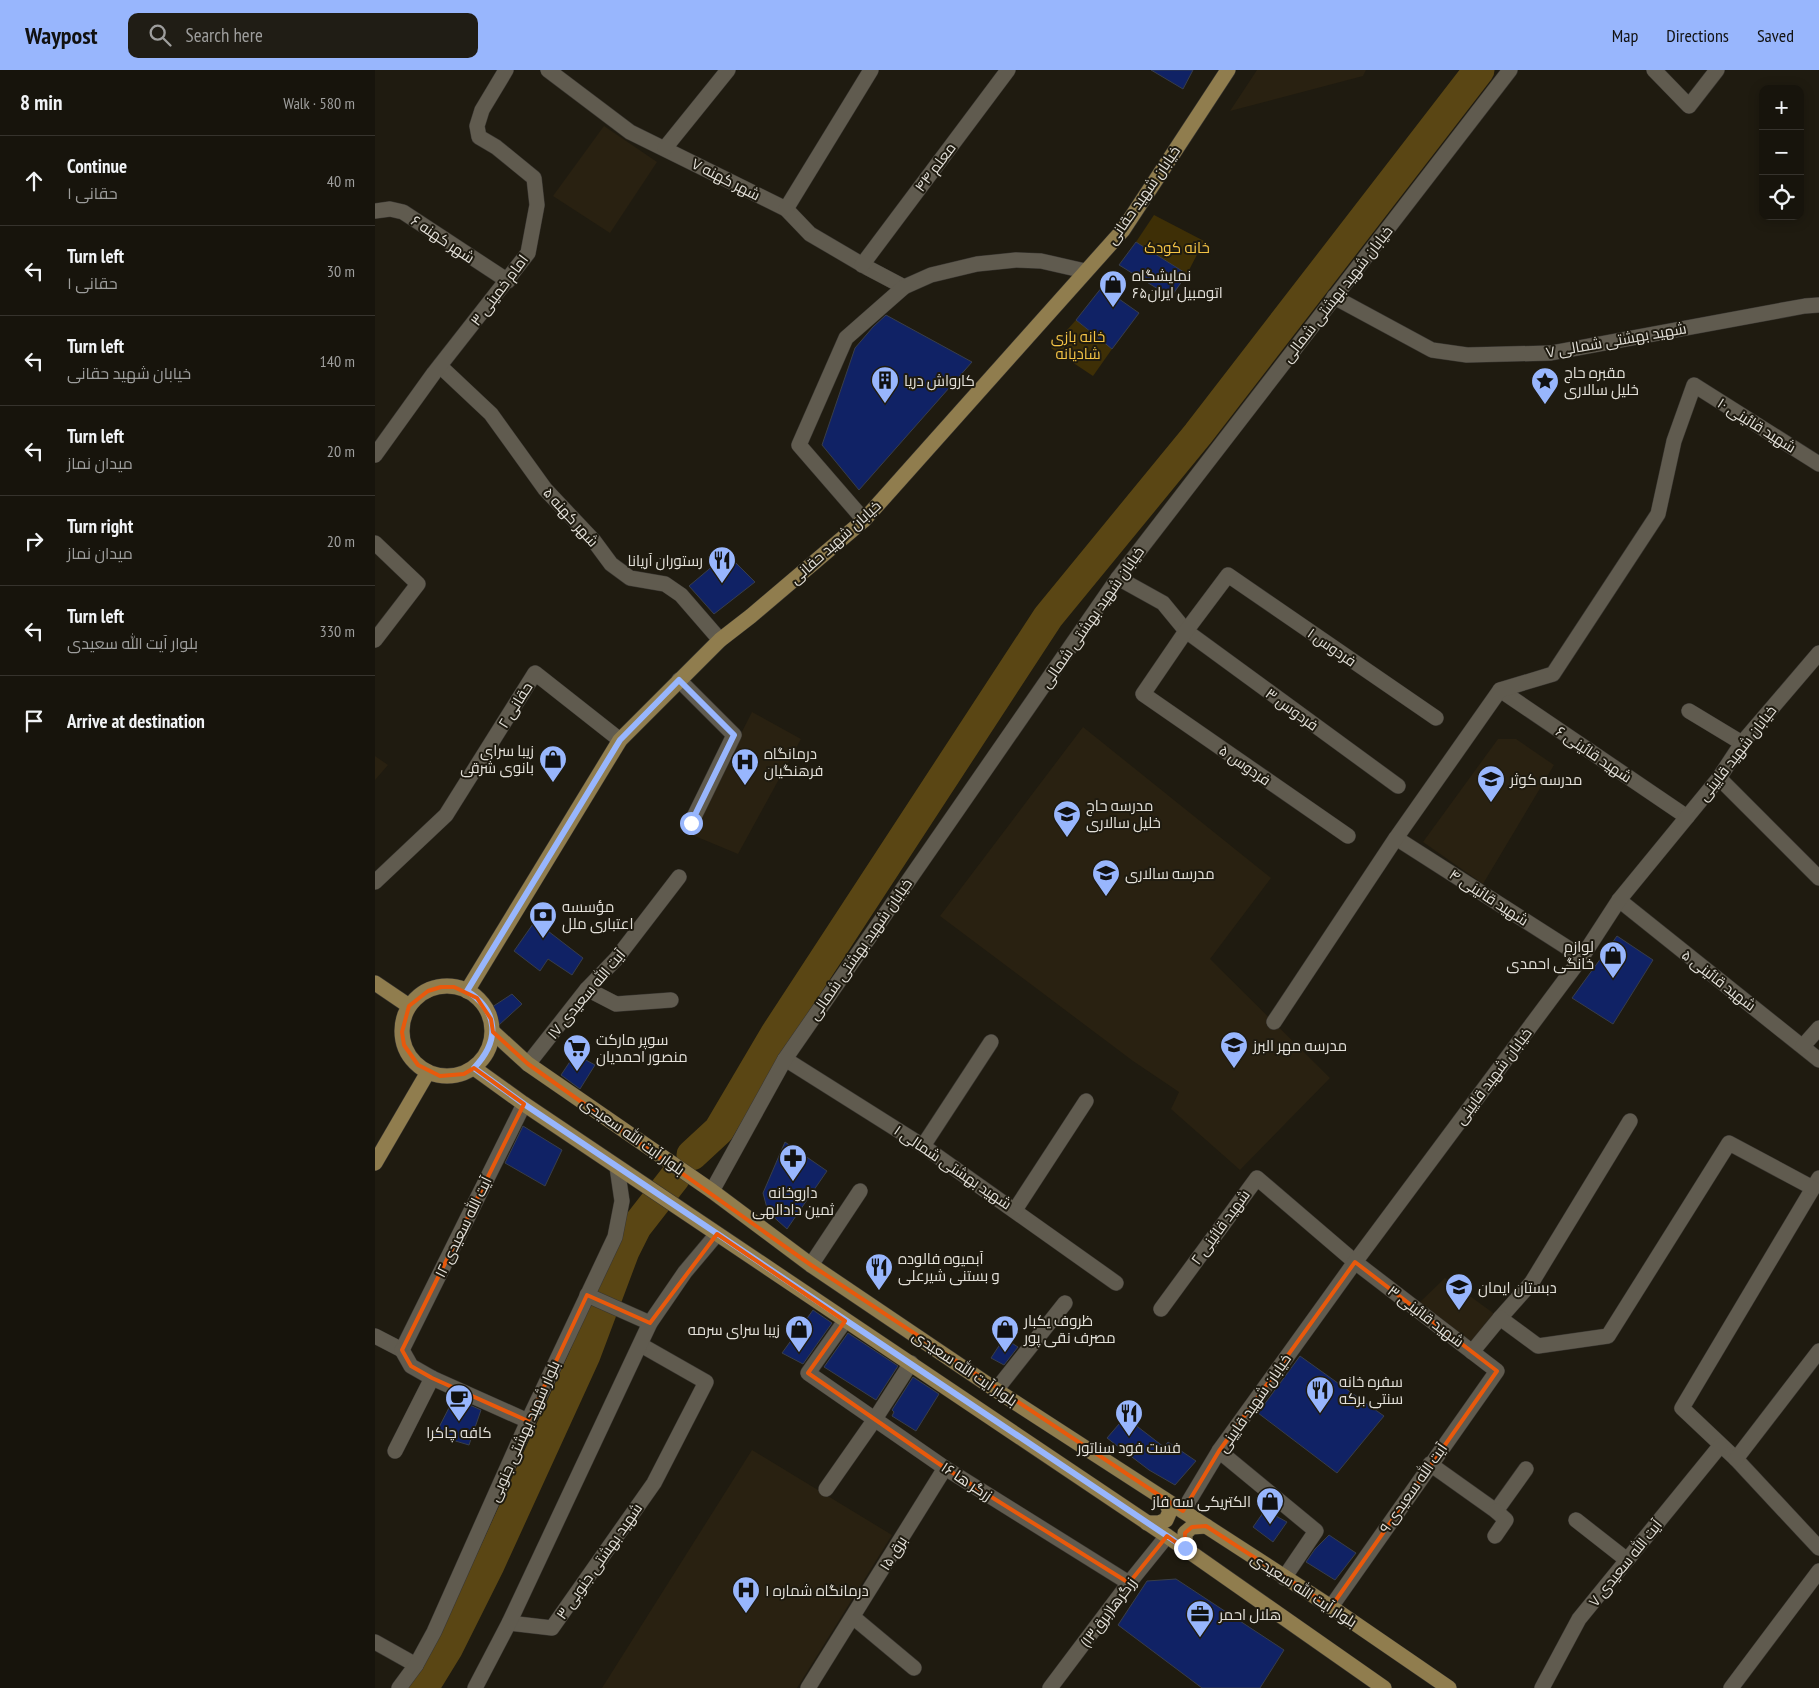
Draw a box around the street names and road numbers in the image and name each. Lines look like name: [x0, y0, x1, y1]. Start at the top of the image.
street label: معلم ۴۴: [910, 139, 960, 196]
street label: خیابان شهید حقانی: [1102, 142, 1185, 249]
street label: شهر کهنه ۷: [688, 154, 764, 205]
street label: شهر کهنه ۶: [407, 211, 478, 268]
street label: خیابان شهید بهشتی شمالی: [1278, 222, 1397, 367]
street label: امام خمینی ۳: [466, 251, 533, 330]
street label: شهید بهشتی شمالی ۷: [1544, 318, 1688, 363]
street label: شهید قائینی ۱۰: [1714, 393, 1800, 458]
street label: شهر کهنه ۵: [539, 483, 603, 551]
street label: خیابان شهید حقانی: [785, 496, 885, 589]
street label: خیابان شهید بهشتی شمالی: [1036, 542, 1149, 692]
street label: فردوس ۱: [1303, 623, 1360, 671]
street label: حقانی ۲: [494, 678, 537, 732]
street label: فردوس ۳: [1261, 684, 1322, 735]
street label: خیابان شهید قایینی: [1694, 701, 1781, 805]
street label: شهید قائینی ۶: [1552, 722, 1636, 787]
street label: فردوس ۵: [1215, 740, 1274, 790]
street label: شهید قائینی ۴: [1445, 864, 1532, 931]
street label: خیابان شهید بهشتی شمالی: [804, 874, 917, 1024]
street label: آیت الله سعیدی ۱۷: [543, 945, 630, 1043]
street label: شهید قائینی ۵: [1677, 945, 1760, 1016]
street label: خیابان شهید قایینی: [1450, 1024, 1536, 1129]
street label: بلوار آیت الله سعیدی: [577, 1093, 689, 1180]
street label: شهید بهشتی شمالی ۱: [890, 1121, 1015, 1214]
street label: آیت الله سعیدی ۱۲: [430, 1173, 497, 1281]
street label: شهید قائینی ۲: [1186, 1186, 1255, 1269]
street label: شهید قائینی ۳: [1383, 1281, 1468, 1352]
street label: بلوار آیت الله سعیدی: [908, 1326, 1021, 1411]
street label: خیابان شهید قایینی: [1213, 1350, 1296, 1457]
street label: بلوار شهید بهشتی جنوبی: [484, 1357, 565, 1505]
street label: آیت الله سعیدی ۹: [1375, 1439, 1452, 1537]
street label: زرگر ها ۱۶: [938, 1457, 996, 1505]
street label: شهید بهشتی جنوبی ۳: [552, 1499, 647, 1623]
street label: آیت الله سعیدی ۷: [1584, 1515, 1667, 1611]
street label: برق ۱۵: [875, 1532, 912, 1574]
street label: بلوار آیت الله سعیدی: [1247, 1549, 1361, 1632]
street label: زرگرها(برق۱۳): [1076, 1573, 1141, 1651]

